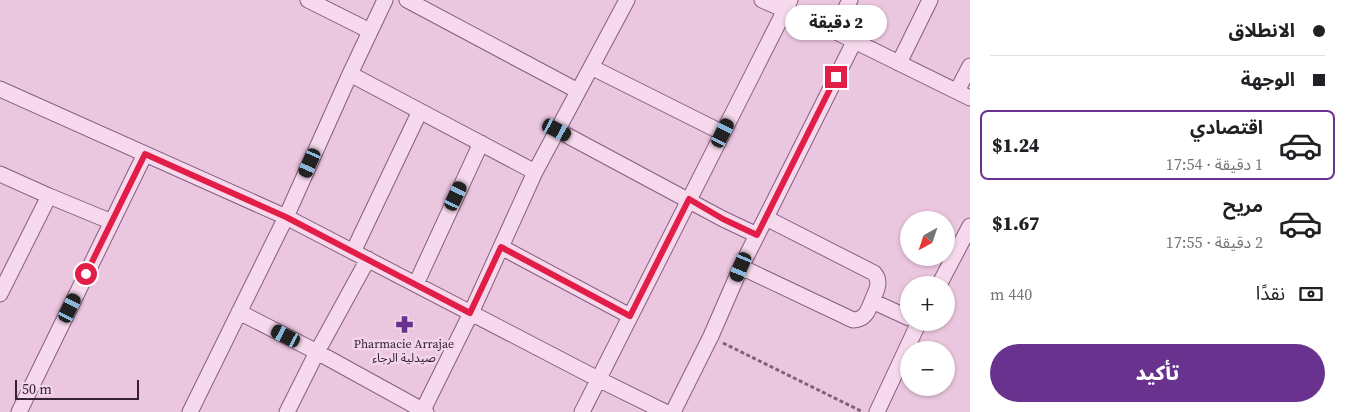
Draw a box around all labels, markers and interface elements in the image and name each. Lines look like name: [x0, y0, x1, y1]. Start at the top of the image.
callout: 2 دقيقة: [785, 5, 887, 40]
text: 2 دقيقة: [809, 11, 863, 33]
text: الانطلاق: [1229, 17, 1295, 43]
route end: [825, 66, 847, 88]
text: الوجهة: [1241, 66, 1295, 92]
text: اقتصادي: [1190, 114, 1263, 140]
car: [540, 116, 573, 144]
car: [709, 116, 736, 150]
icon: car: [1278, 123, 1323, 168]
text: $1.24: [992, 132, 1040, 158]
car: [297, 146, 322, 180]
text: 1 دقيقة · 17:54: [1166, 153, 1263, 175]
car: [442, 179, 469, 213]
text: مريح: [1223, 192, 1263, 218]
icon: car: [1278, 201, 1323, 246]
text: $1.67: [992, 210, 1040, 236]
north arrow: [900, 211, 955, 266]
map controls: [900, 211, 955, 396]
text: 2 دقيقة · 17:55: [1166, 231, 1263, 253]
car: [728, 250, 753, 284]
route start: [75, 263, 97, 285]
button: +: [900, 276, 955, 331]
text: نقدًا: [1256, 280, 1285, 306]
icon: cash: [1297, 280, 1325, 308]
text: 440 m: [990, 283, 1032, 305]
car: [56, 291, 83, 325]
pharmacy icon: Pharmacie Arrajae صيدلية الرجاء: [394, 315, 414, 335]
car: [269, 323, 302, 349]
place label: Pharmacie Arrajae صيدلية الرجاء: [354, 336, 454, 366]
button: −: [900, 341, 955, 396]
button: تأكيد: [990, 344, 1325, 402]
scale bar: [15, 377, 139, 400]
text: 50 m: [22, 379, 52, 399]

